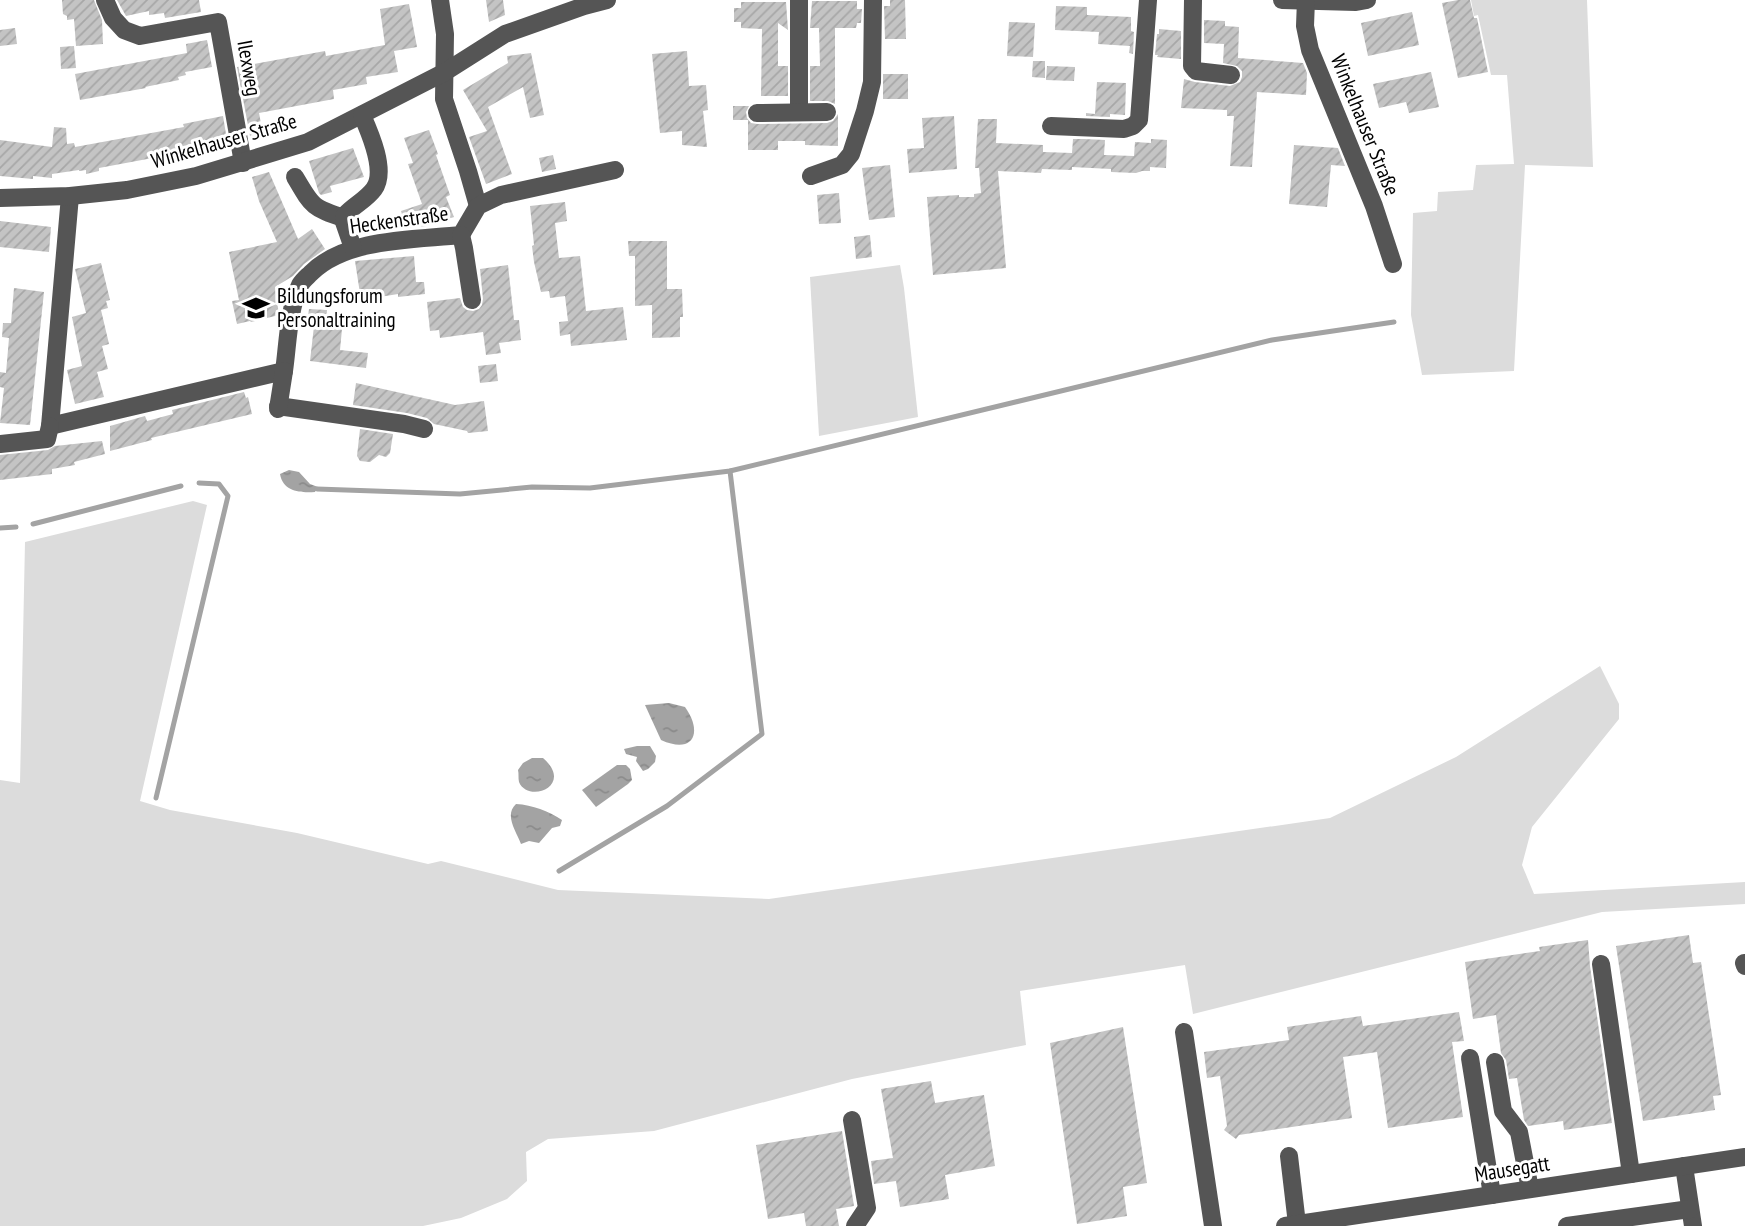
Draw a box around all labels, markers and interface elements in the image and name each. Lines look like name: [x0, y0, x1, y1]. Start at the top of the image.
street label: Ilexweg: [231, 38, 268, 98]
street label: Winkelhauser Straße: [1325, 50, 1406, 199]
street label: Winkelhauser Straße: [148, 107, 300, 174]
street label: Heckenstraße: [348, 199, 450, 240]
place label: Bildungsforum Personaltraining: [277, 282, 396, 333]
school or university icon: Bildungsforum Personaltraining: [241, 293, 271, 323]
street label: Mausegatt: [1473, 1149, 1552, 1188]

